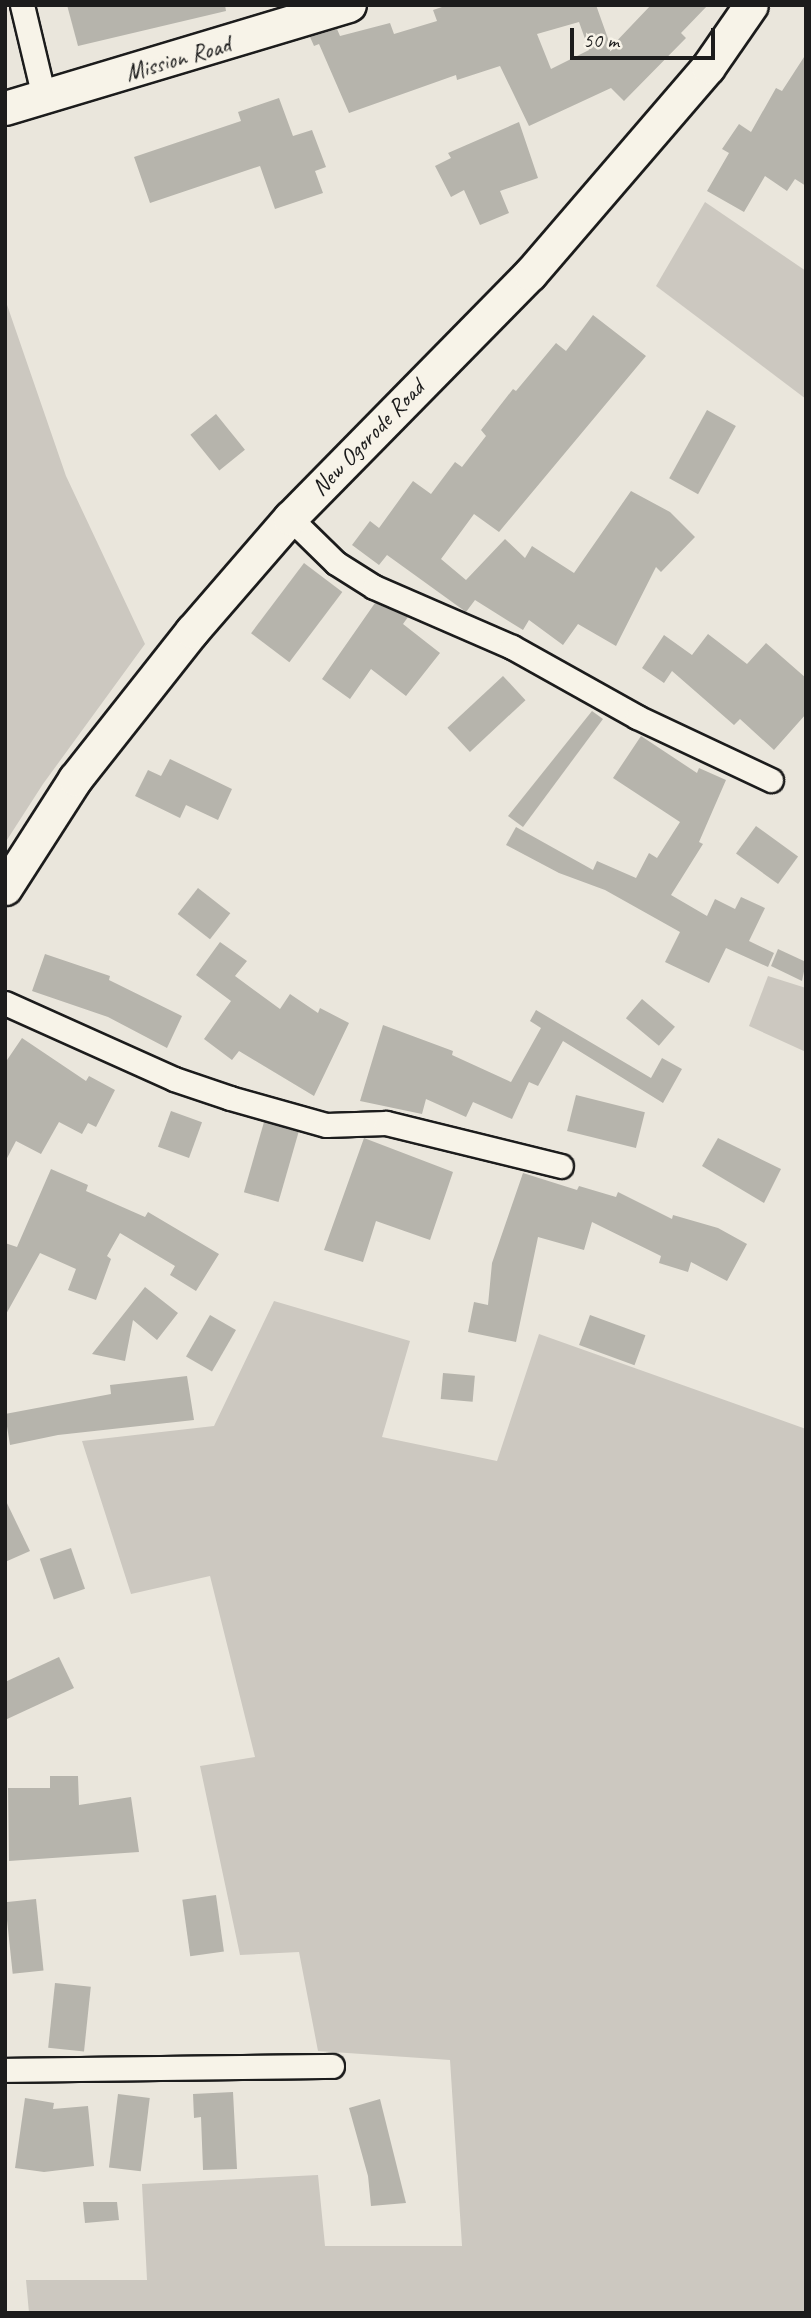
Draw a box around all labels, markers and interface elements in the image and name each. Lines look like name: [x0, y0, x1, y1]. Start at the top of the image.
scale bar: [573, 14, 718, 58]
text: 50 m: [583, 27, 619, 53]
street label: Mission Road: [122, 30, 234, 88]
street label: New Ogorode Road: [305, 374, 431, 502]

